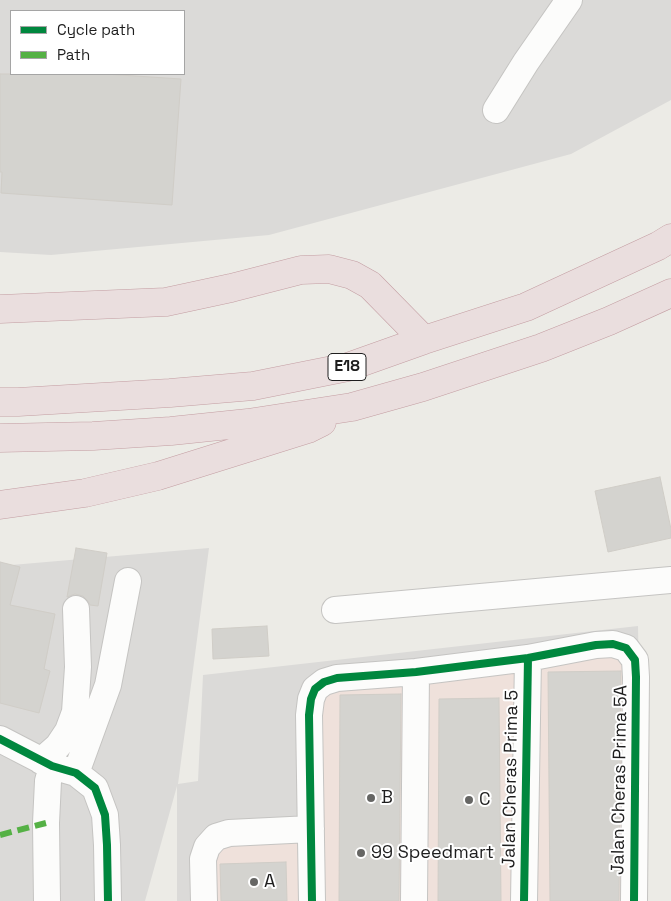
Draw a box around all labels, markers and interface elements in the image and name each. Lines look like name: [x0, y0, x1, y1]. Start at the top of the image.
legend: [10, 10, 185, 75]
text: Cycle path: [57, 20, 135, 39]
text: Path: [57, 45, 90, 64]
road number: E18: [328, 354, 366, 381]
street label: Jalan Cheras Prima 5A: [608, 685, 632, 875]
street label: Jalan Cheras Prima 5: [499, 690, 523, 868]
place label: B: [381, 787, 393, 809]
place label: C: [479, 789, 491, 811]
marker: B: [365, 792, 377, 804]
marker: C: [463, 794, 475, 806]
place label: 99 Speedmart: [371, 842, 494, 864]
marker: 99 Speedmart: [355, 847, 367, 859]
place label: A: [264, 871, 275, 893]
marker: A: [248, 876, 260, 888]

